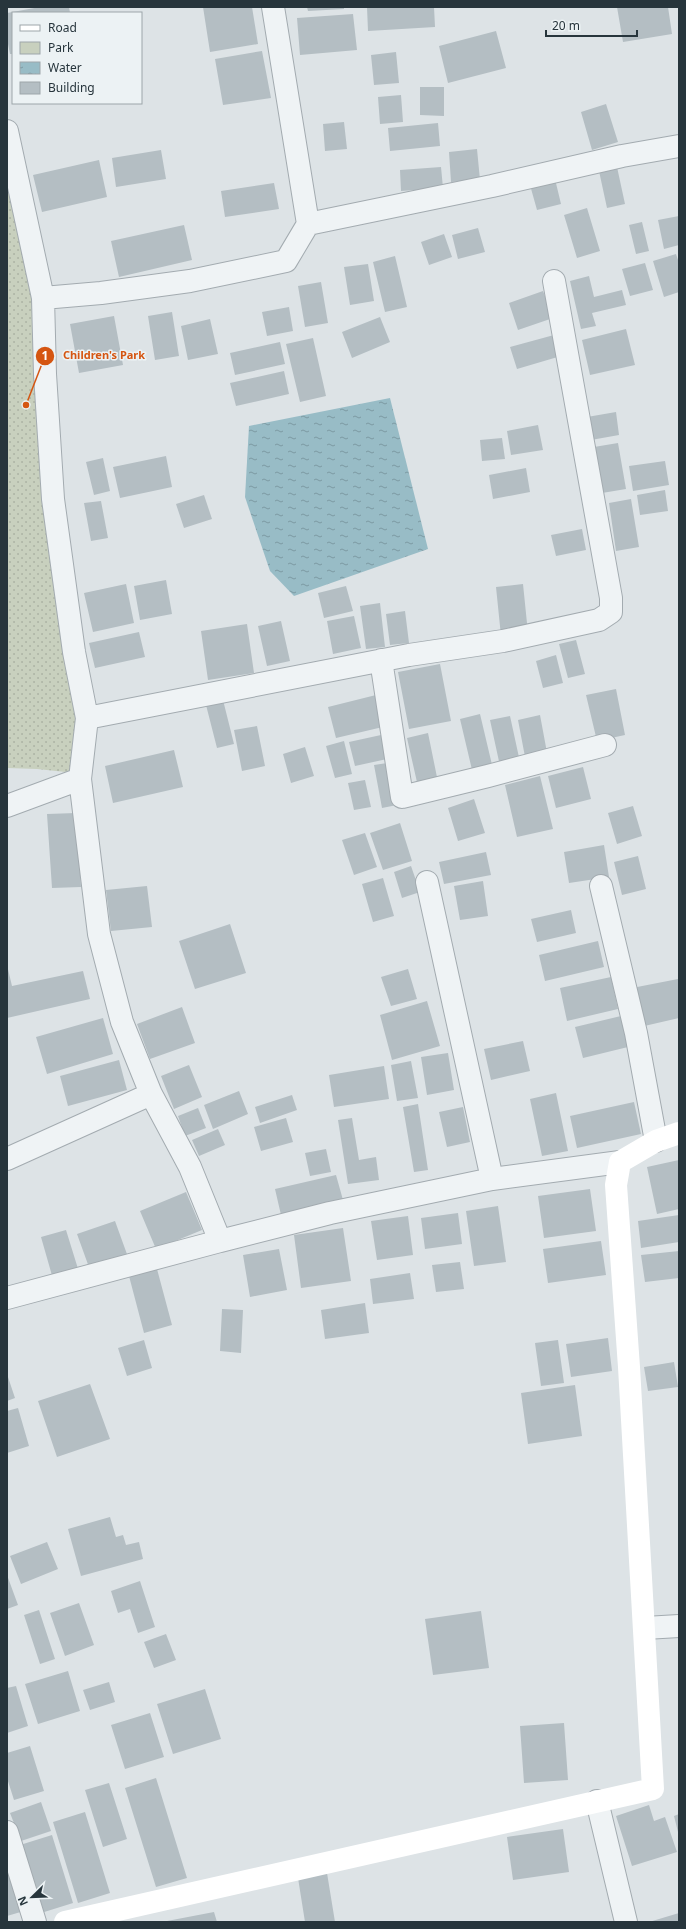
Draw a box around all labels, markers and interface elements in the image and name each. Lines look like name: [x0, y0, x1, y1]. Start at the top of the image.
legend: [12, 12, 142, 104]
scale bar: [546, 12, 637, 38]
text: 20 m: [552, 17, 580, 34]
text: Road: [48, 19, 77, 36]
text: Park: [48, 39, 74, 56]
text: Water: [48, 59, 82, 76]
text: Building: [48, 79, 95, 96]
callout: Children's Park: [35, 344, 154, 367]
text: 1: [42, 347, 48, 364]
text: Children's Park: [63, 347, 145, 362]
north arrow: [12, 1877, 52, 1917]
text: N: [14, 1894, 31, 1908]

